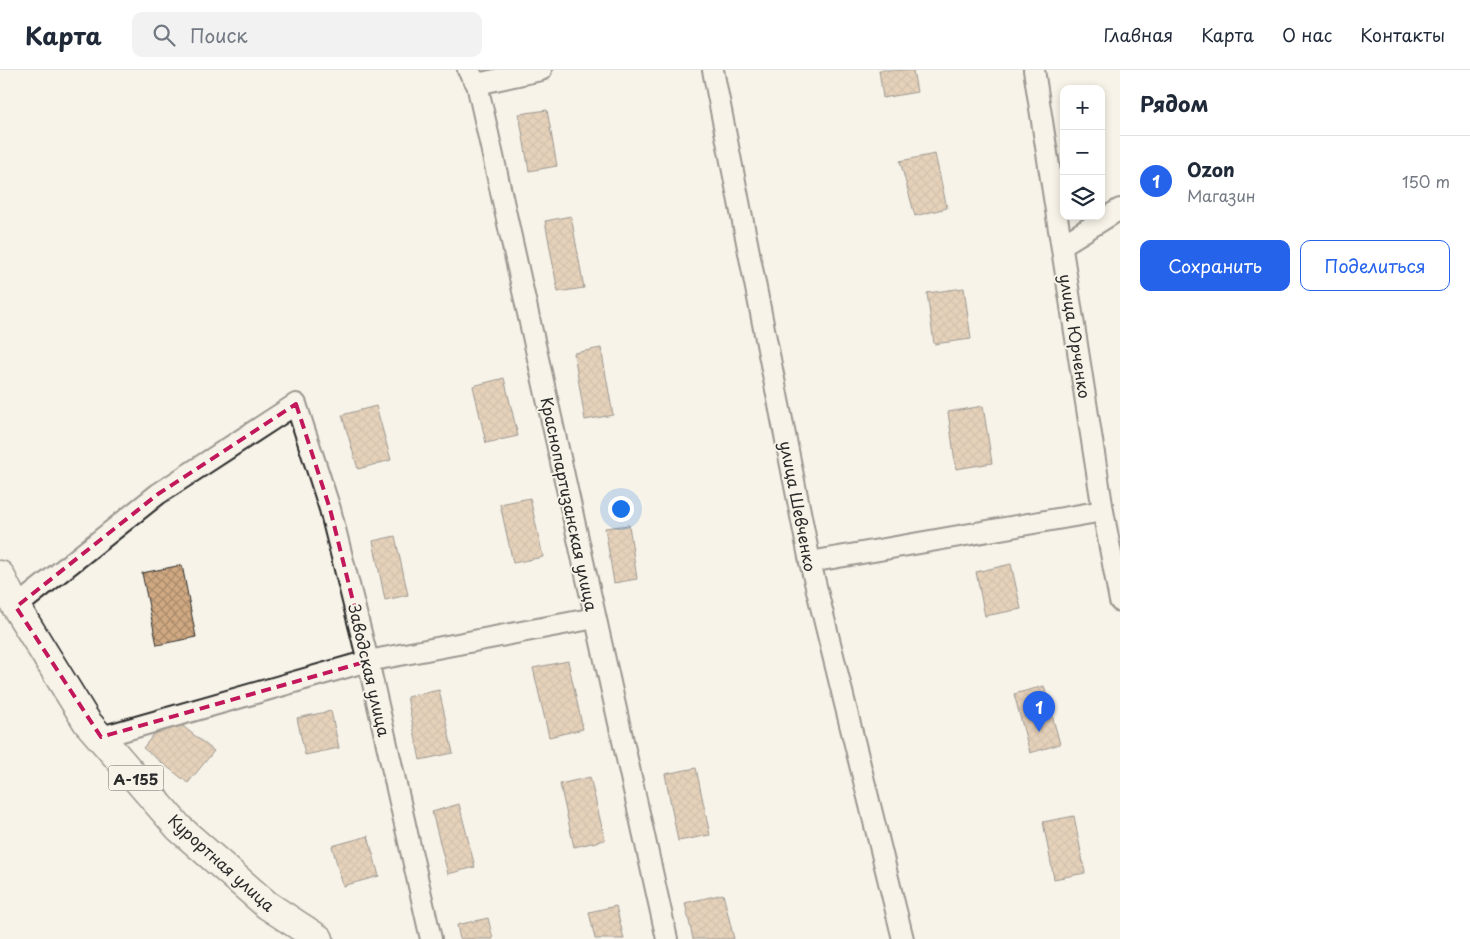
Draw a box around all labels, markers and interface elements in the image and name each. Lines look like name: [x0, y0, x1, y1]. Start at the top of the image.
search box: [132, 12, 482, 57]
text: Карта: [25, 17, 102, 53]
icon: search: [150, 21, 178, 49]
text: Поиск: [190, 21, 248, 49]
text: Главная: [1104, 21, 1173, 48]
text: Карта: [1201, 21, 1254, 48]
text: О нас: [1282, 21, 1332, 48]
text: Контакты: [1360, 21, 1445, 48]
map controls: [1060, 85, 1105, 220]
button: +: [1060, 85, 1105, 130]
text: Рядом: [1140, 87, 1208, 119]
button: −: [1060, 130, 1105, 175]
text: Ozon: [1187, 155, 1235, 183]
text: 1: [1152, 169, 1160, 193]
text: 150 m: [1402, 169, 1450, 193]
button: layers: [1060, 175, 1105, 220]
text: Магазин: [1187, 183, 1256, 207]
button: Сохранить: [1140, 240, 1290, 291]
button: Поделиться: [1300, 240, 1450, 291]
street label: улица Юрченко: [1054, 272, 1098, 400]
street label: Краснопартизанская улица: [536, 395, 604, 613]
street label: улица Шевченко: [775, 439, 823, 573]
your location: [608, 496, 634, 522]
street label: Заводская улица: [343, 601, 397, 739]
pin: 1: [1023, 691, 1055, 732]
road number: А-155: [108, 766, 164, 790]
street label: Курортная улица: [163, 808, 281, 916]

